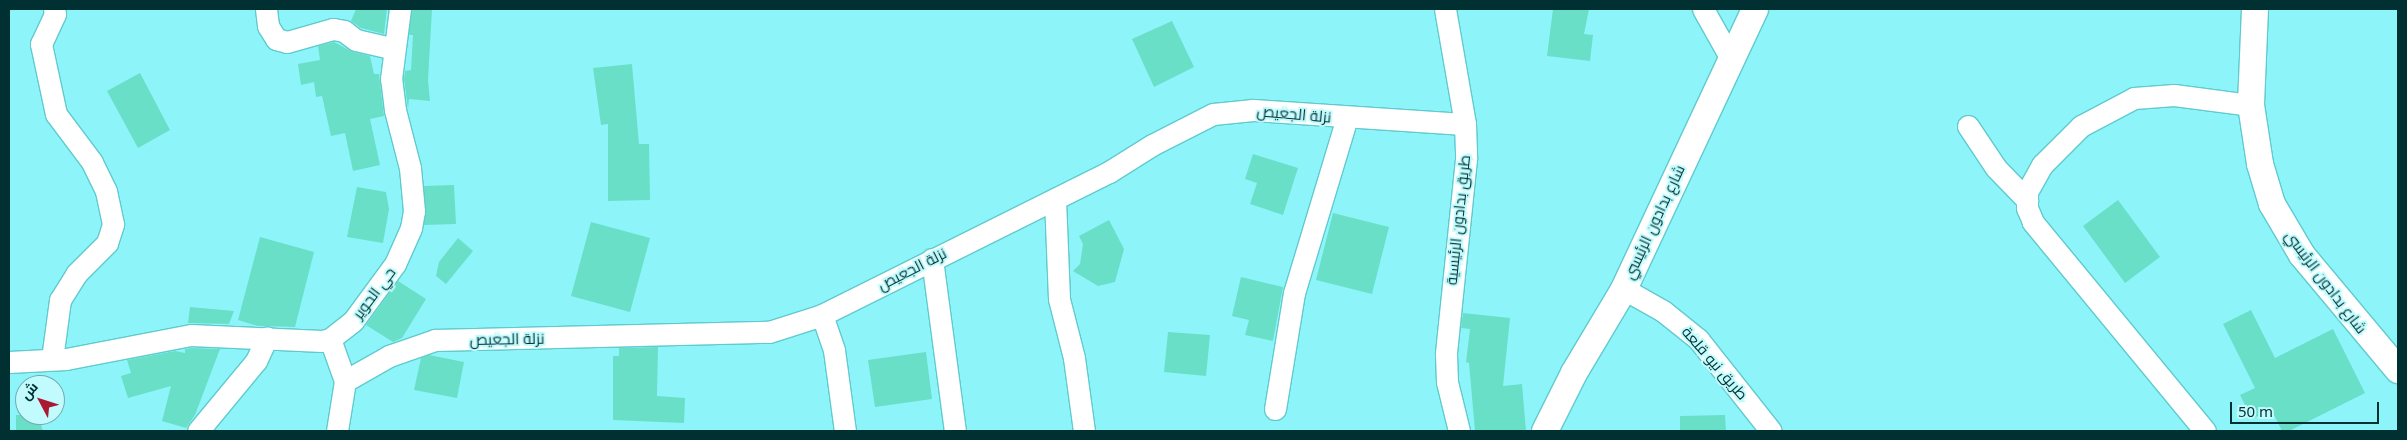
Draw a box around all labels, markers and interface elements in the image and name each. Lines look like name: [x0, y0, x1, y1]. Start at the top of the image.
street label: نزلة الجعيص: [1256, 102, 1332, 126]
street label: طريق بدادون الرئيسية: [1442, 154, 1474, 286]
street label: شارع بدادون الرئيسي: [1620, 162, 1688, 282]
street label: شارع بدادون الرئيسي: [2281, 227, 2371, 337]
street label: نزلة الجعيص: [875, 244, 949, 294]
street label: حي الحوير: [349, 264, 399, 322]
street label: طريق نيو قلعة: [1678, 323, 1752, 403]
street label: نزلة الجعيص: [469, 329, 545, 349]
north arrow: [15, 375, 65, 425]
text: ش: [16, 378, 42, 404]
scale bar: [2232, 392, 2381, 424]
text: 50 m: [2238, 401, 2273, 421]

